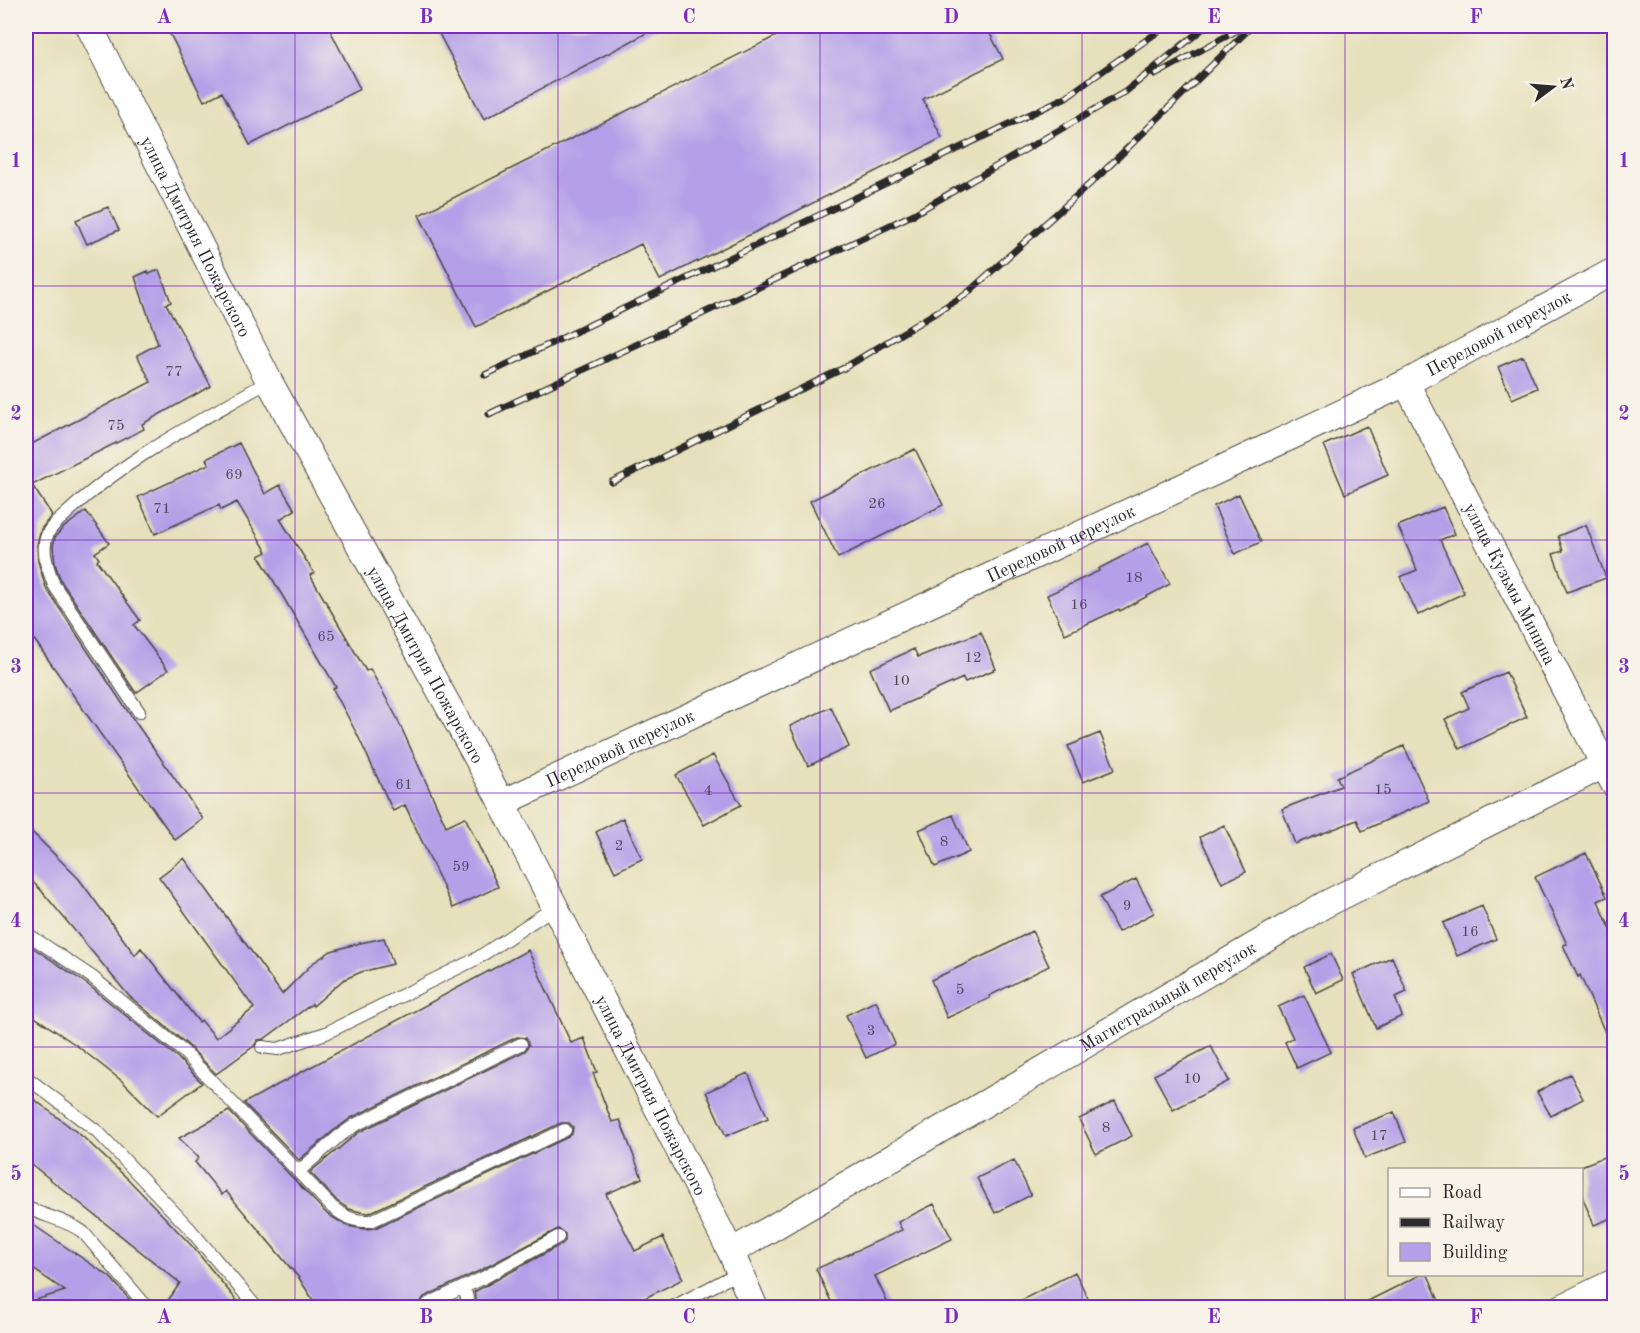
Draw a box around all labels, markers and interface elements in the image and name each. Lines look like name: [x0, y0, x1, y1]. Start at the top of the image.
text: A: [156, 8, 172, 28]
text: B: [419, 8, 433, 28]
text: C: [682, 8, 696, 28]
text: D: [943, 8, 959, 28]
text: E: [1207, 8, 1221, 28]
text: F: [1469, 8, 1483, 28]
north arrow: [1523, 57, 1583, 117]
text: N: [1556, 75, 1575, 92]
street label: улица Дмитрия Пожарского: [137, 134, 253, 340]
text: 1: [10, 152, 22, 172]
text: 1: [1618, 152, 1630, 172]
street label: Передовой переулок: [1424, 288, 1574, 380]
house number: 77: [165, 365, 183, 380]
text: 2: [10, 405, 22, 425]
text: 2: [1618, 405, 1630, 425]
house number: 75: [107, 419, 125, 434]
house number: 69: [225, 468, 243, 483]
house number: 26: [868, 497, 886, 512]
street label: улица Кузьмы Минина: [1460, 500, 1559, 668]
house number: 71: [153, 502, 171, 517]
street label: Передовой переулок: [984, 502, 1138, 587]
street label: улица Дмитрия Пожарского: [363, 563, 486, 767]
house number: 18: [1125, 571, 1143, 586]
house number: 16: [1070, 598, 1088, 613]
house number: 65: [317, 630, 335, 645]
house number: 12: [964, 651, 982, 666]
text: 3: [10, 658, 22, 678]
text: 3: [1618, 658, 1630, 678]
house number: 10: [892, 674, 910, 689]
street label: Передовой переулок: [543, 707, 697, 791]
house number: 61: [395, 778, 413, 793]
house number: 15: [1374, 783, 1392, 798]
house number: 4: [704, 784, 712, 799]
house number: 8: [940, 835, 948, 850]
house number: 2: [615, 839, 623, 854]
house number: 59: [452, 860, 470, 875]
house number: 9: [1123, 899, 1131, 914]
text: 4: [10, 912, 22, 932]
text: 4: [1618, 912, 1630, 932]
house number: 16: [1461, 925, 1479, 940]
street label: Магистральный переулок: [1077, 939, 1259, 1056]
house number: 5: [956, 983, 964, 998]
street label: улица Дмитрия Пожарского: [592, 992, 709, 1199]
house number: 3: [867, 1024, 875, 1039]
house number: 10: [1183, 1072, 1201, 1087]
house number: 8: [1102, 1121, 1110, 1136]
house number: 17: [1370, 1129, 1388, 1144]
text: 5: [10, 1164, 22, 1185]
text: 5: [1618, 1164, 1630, 1185]
legend: [1388, 1168, 1583, 1276]
text: Road: [1442, 1184, 1482, 1202]
text: Railway: [1442, 1214, 1505, 1232]
text: Building: [1442, 1244, 1508, 1262]
text: A: [156, 1308, 172, 1328]
text: B: [419, 1308, 433, 1328]
text: C: [682, 1308, 696, 1328]
text: D: [943, 1308, 959, 1328]
text: E: [1207, 1308, 1221, 1328]
text: F: [1469, 1308, 1483, 1328]

